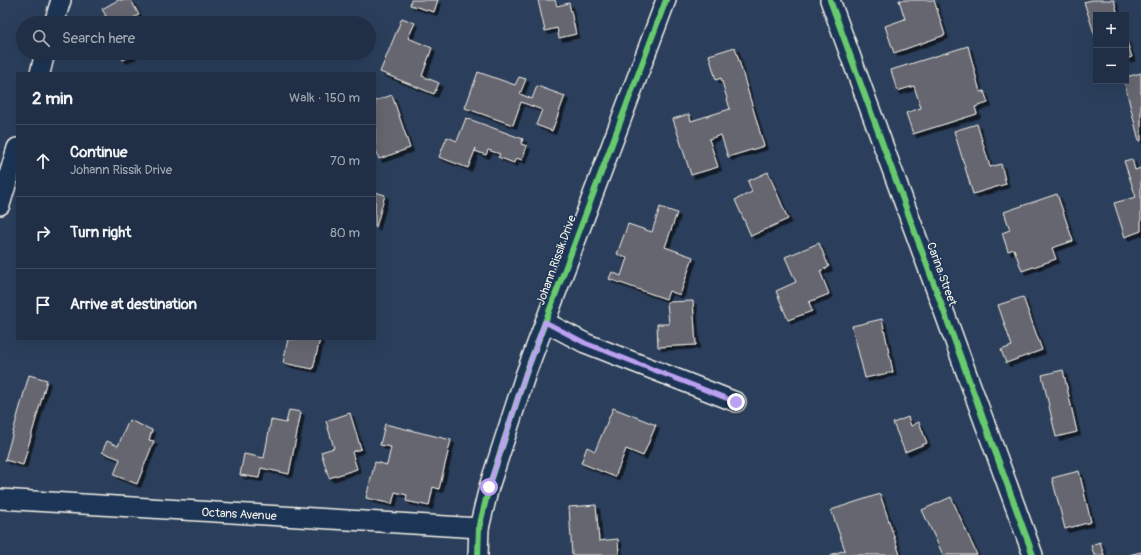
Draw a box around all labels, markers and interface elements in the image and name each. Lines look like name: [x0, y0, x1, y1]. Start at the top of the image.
map controls: [1093, 12, 1129, 84]
button: +: [1093, 12, 1129, 48]
search box: [16, 16, 376, 60]
icon: search: [30, 27, 52, 49]
text: Search here: [62, 29, 135, 48]
button: −: [1093, 48, 1129, 84]
text: 2 min: [32, 88, 73, 109]
text: Walk · 150 m: [289, 90, 360, 106]
text: Continue: [70, 143, 128, 162]
icon: ahead: [32, 150, 54, 172]
text: 70 m: [330, 153, 360, 169]
text: Johann Rissik Drive: [70, 162, 172, 178]
street label: Johann Rissik Drive: [533, 213, 580, 307]
icon: right: [32, 222, 54, 244]
text: Turn right: [70, 223, 131, 242]
text: 80 m: [330, 225, 360, 241]
street label: Carina Street: [923, 240, 960, 308]
icon: arrive: [32, 294, 54, 316]
text: Arrive at destination: [70, 295, 197, 314]
route end: [727, 393, 745, 411]
route start: [480, 478, 498, 496]
street label: Octans Avenue: [201, 505, 277, 524]

